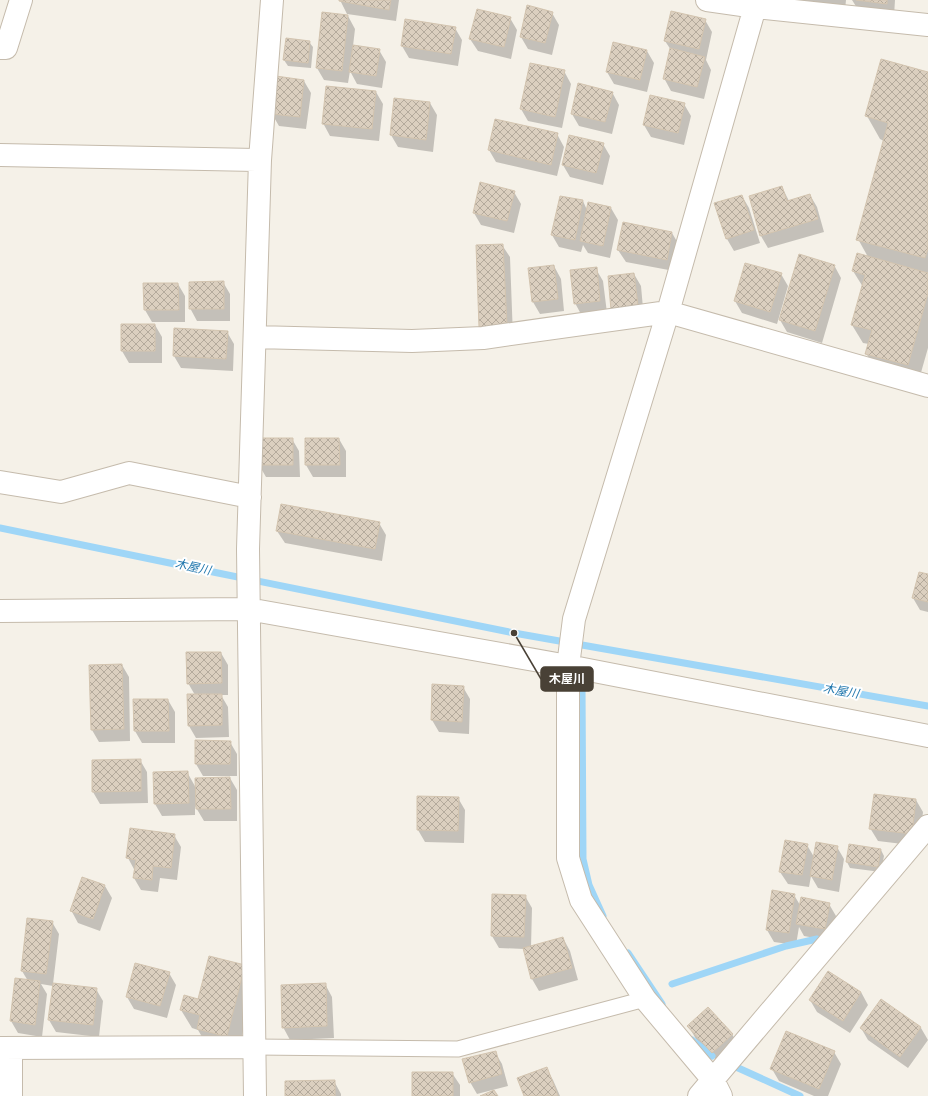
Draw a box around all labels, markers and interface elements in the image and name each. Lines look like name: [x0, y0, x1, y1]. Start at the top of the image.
water label: 木屋川: [174, 556, 214, 578]
callout: 木屋川: [541, 667, 593, 691]
text: 木屋川: [549, 672, 585, 686]
water label: 木屋川: [822, 681, 862, 701]

